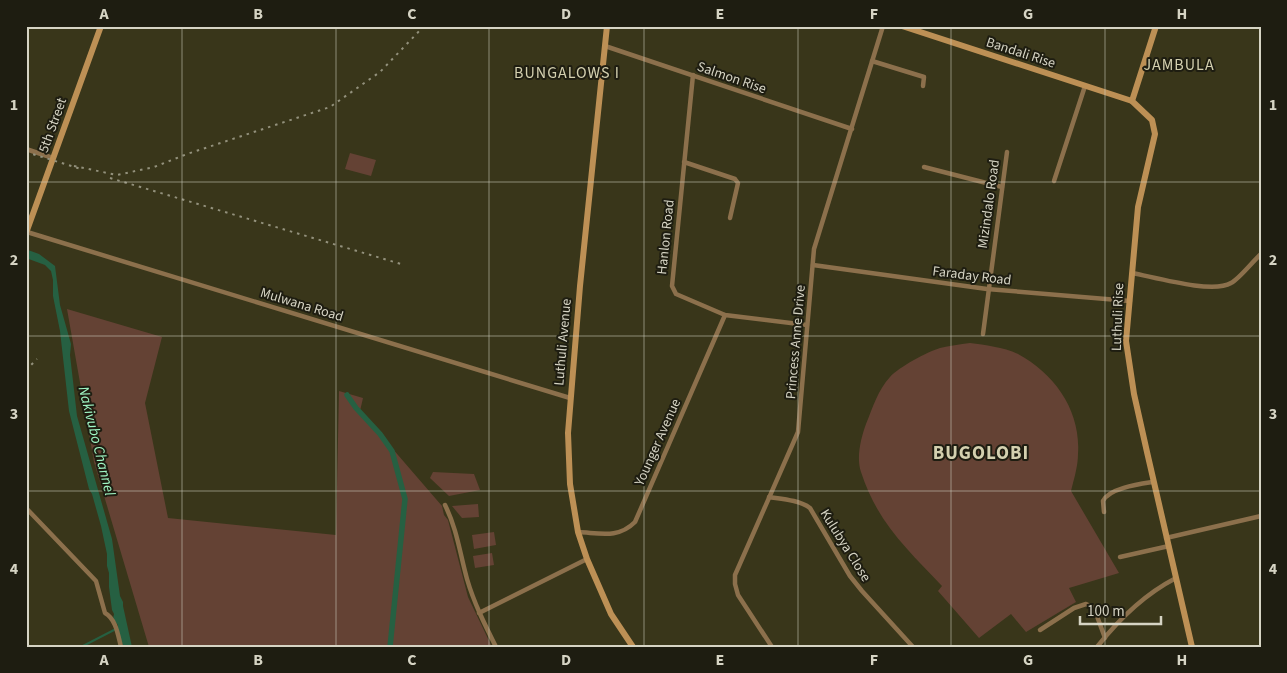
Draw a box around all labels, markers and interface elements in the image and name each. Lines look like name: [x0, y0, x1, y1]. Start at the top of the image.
text: A: [98, 3, 109, 25]
text: B: [253, 3, 263, 25]
text: C: [407, 3, 417, 25]
text: D: [561, 3, 571, 25]
text: E: [716, 3, 724, 25]
text: F: [870, 3, 878, 25]
text: G: [1023, 3, 1033, 25]
text: H: [1177, 3, 1187, 25]
street label: Bandali Rise: [983, 32, 1058, 74]
district label: JAMBULA: [1143, 54, 1215, 76]
street label: Salmon Rise: [694, 57, 769, 99]
district label: BUNGALOWS I: [514, 62, 620, 84]
text: 1: [10, 94, 18, 116]
text: 1: [1269, 94, 1277, 116]
street label: 5th Street: [34, 95, 72, 156]
street label: Mizindalo Road: [973, 158, 1005, 250]
street label: Hanlon Road: [652, 199, 680, 276]
text: 2: [10, 249, 18, 271]
text: 2: [1269, 249, 1277, 271]
street label: Faraday Road: [931, 261, 1012, 291]
street label: Mulwana Road: [258, 283, 346, 327]
street label: Luthuli Rise: [1107, 283, 1129, 352]
street label: Princess Anne Drive: [781, 284, 811, 400]
street label: Luthuli Avenue: [549, 298, 577, 386]
water label: Nakivubo Channel: [73, 384, 120, 498]
street label: Younger Avenue: [629, 396, 686, 490]
text: 3: [10, 403, 18, 425]
text: 3: [1269, 403, 1277, 425]
district label: BUGOLOBI: [933, 440, 1029, 467]
street label: Kulubya Close: [815, 505, 876, 586]
text: 4: [10, 558, 19, 580]
text: 4: [1269, 558, 1278, 580]
scale bar: [1080, 593, 1161, 625]
text: 100 m: [1087, 601, 1125, 622]
text: A: [98, 649, 109, 671]
text: B: [253, 649, 263, 671]
text: C: [407, 649, 417, 671]
text: D: [561, 649, 571, 671]
text: E: [716, 649, 724, 671]
text: F: [870, 649, 878, 671]
text: G: [1023, 649, 1033, 671]
text: H: [1177, 649, 1187, 671]

